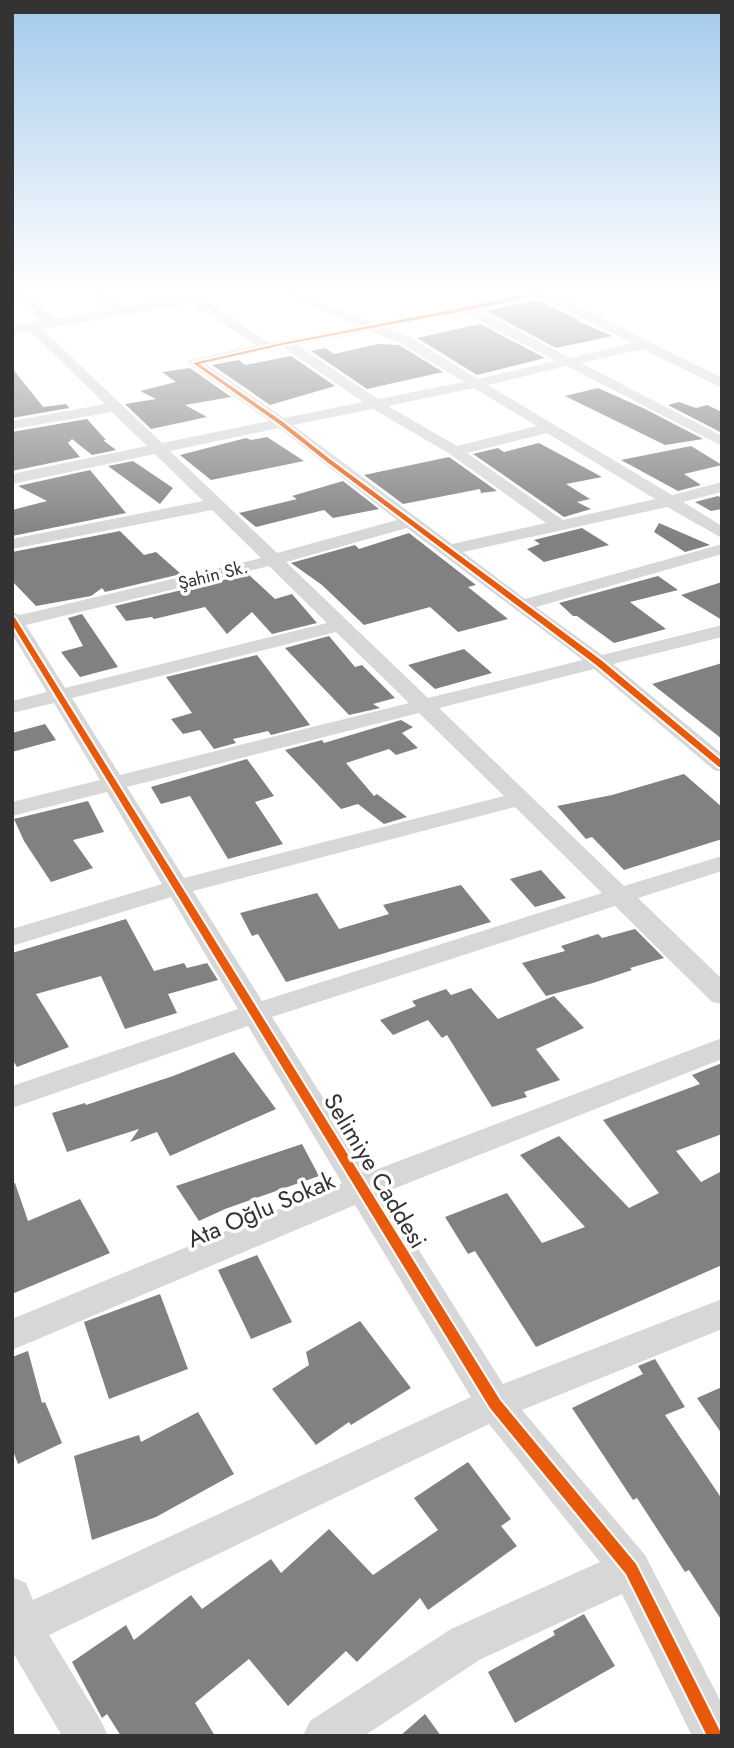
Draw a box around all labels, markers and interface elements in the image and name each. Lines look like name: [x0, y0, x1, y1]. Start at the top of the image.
street label: Şahin Sk.: [175, 554, 251, 596]
street label: Selimiye Caddesi: [315, 1086, 436, 1255]
street label: Ata Oğlu Sokak: [182, 1163, 340, 1256]

